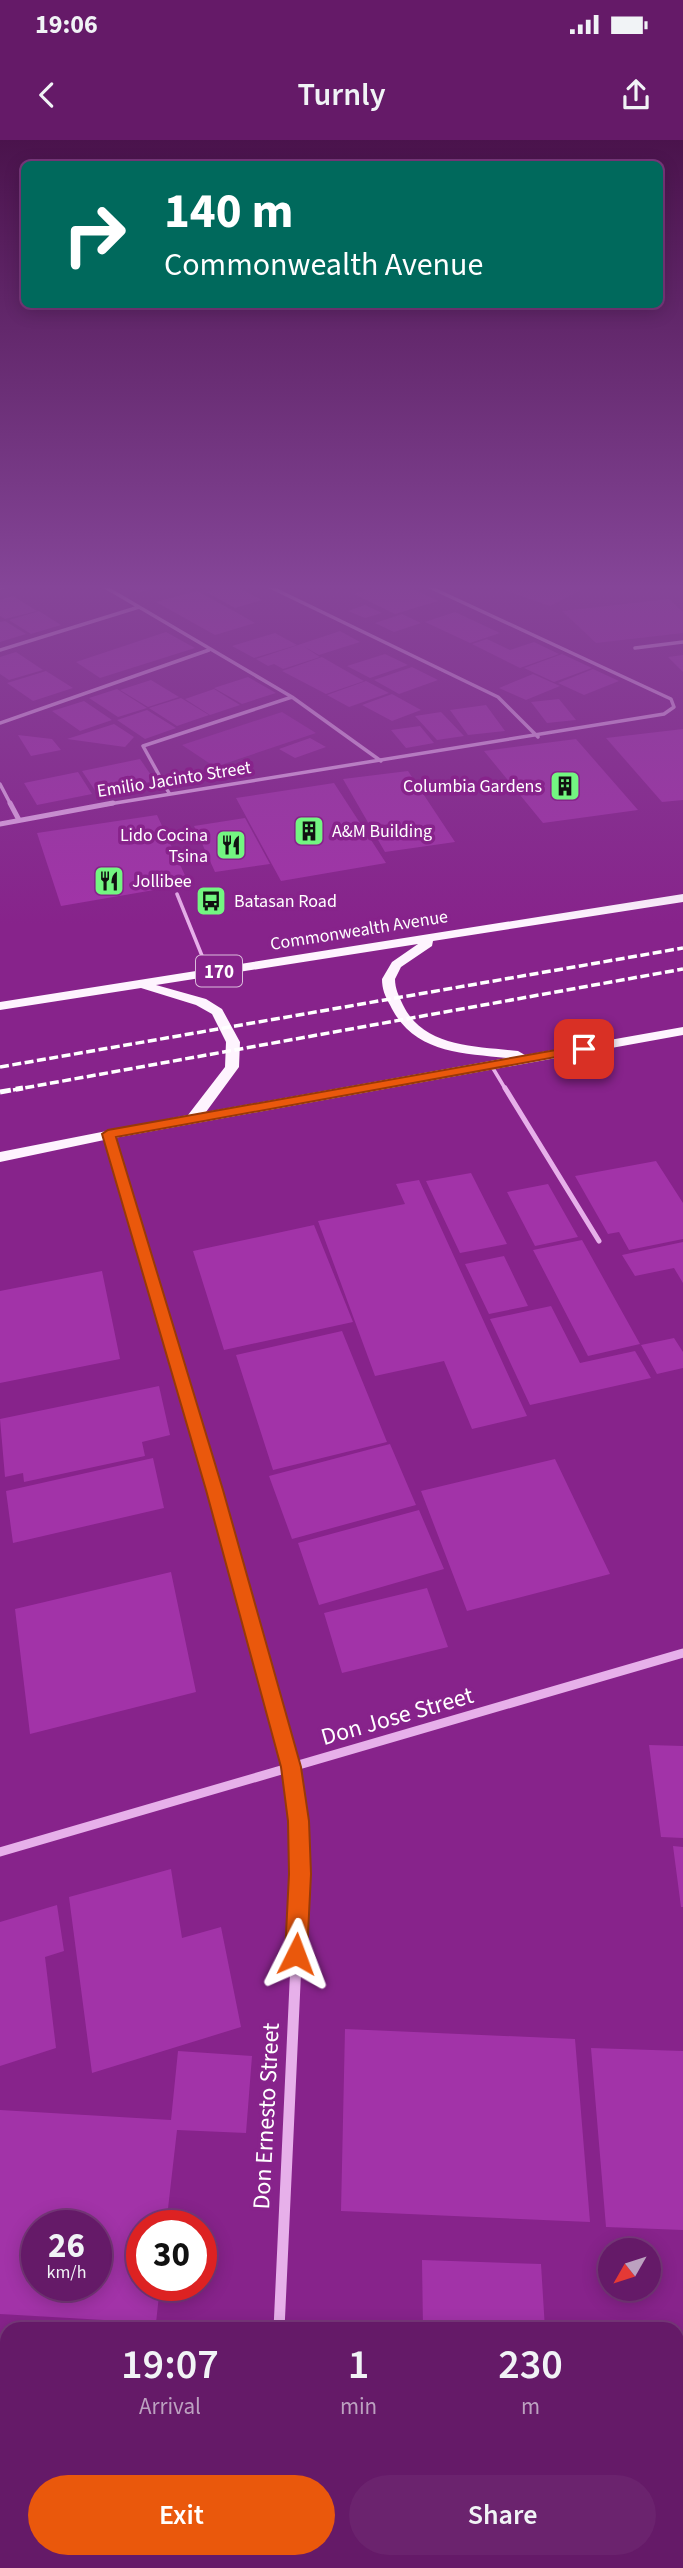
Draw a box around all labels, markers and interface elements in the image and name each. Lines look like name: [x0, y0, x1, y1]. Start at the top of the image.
text: 19:06: [35, 6, 98, 43]
text: Turnly: [297, 72, 386, 118]
icon: back: [28, 76, 66, 114]
icon: share: [617, 76, 655, 114]
text: 140 m: [164, 177, 293, 247]
icon: right: [49, 189, 140, 280]
text: Commonwealth Avenue: [164, 242, 483, 288]
street label: Emilio Jacinto Street: [95, 755, 253, 804]
building icon: Columbia Gardens: [548, 769, 582, 803]
place label: Columbia Gardens: [403, 774, 542, 799]
building icon: A&M Building: [292, 814, 326, 848]
place label: A&M Building: [332, 819, 432, 844]
place label: Lido Cocina Tsina: [120, 823, 208, 869]
restaurant icon: Lido Cocina Tsina: [214, 828, 248, 862]
restaurant icon: Jollibee: [92, 864, 126, 898]
place label: Jollibee: [132, 869, 192, 894]
bus stop icon: Batasan Road: [194, 884, 228, 918]
place label: Batasan Road: [234, 889, 337, 914]
street label: Commonwealth Avenue: [268, 904, 450, 957]
road number: 170: [196, 956, 242, 986]
pin: [554, 1019, 614, 1079]
icon: arrive: [565, 1030, 603, 1068]
street label: Don Jose Street: [317, 1678, 477, 1755]
position arrow: [259, 1917, 333, 1991]
street label: Don Ernesto Street: [244, 2022, 289, 2210]
speed limit sign: 30: [126, 2210, 217, 2301]
text: 26: [48, 2221, 85, 2271]
north arrow: [598, 2238, 662, 2301]
map controls: [598, 2238, 661, 2301]
text: km/h: [47, 2260, 86, 2285]
text: 19:07: [121, 2335, 219, 2395]
text: 1: [348, 2335, 369, 2395]
text: 230: [498, 2335, 563, 2395]
text: Arrival: [139, 2390, 201, 2423]
text: min: [340, 2390, 377, 2423]
text: m: [521, 2390, 540, 2423]
button: Exit: [28, 2475, 335, 2555]
button: Share: [349, 2475, 656, 2555]

